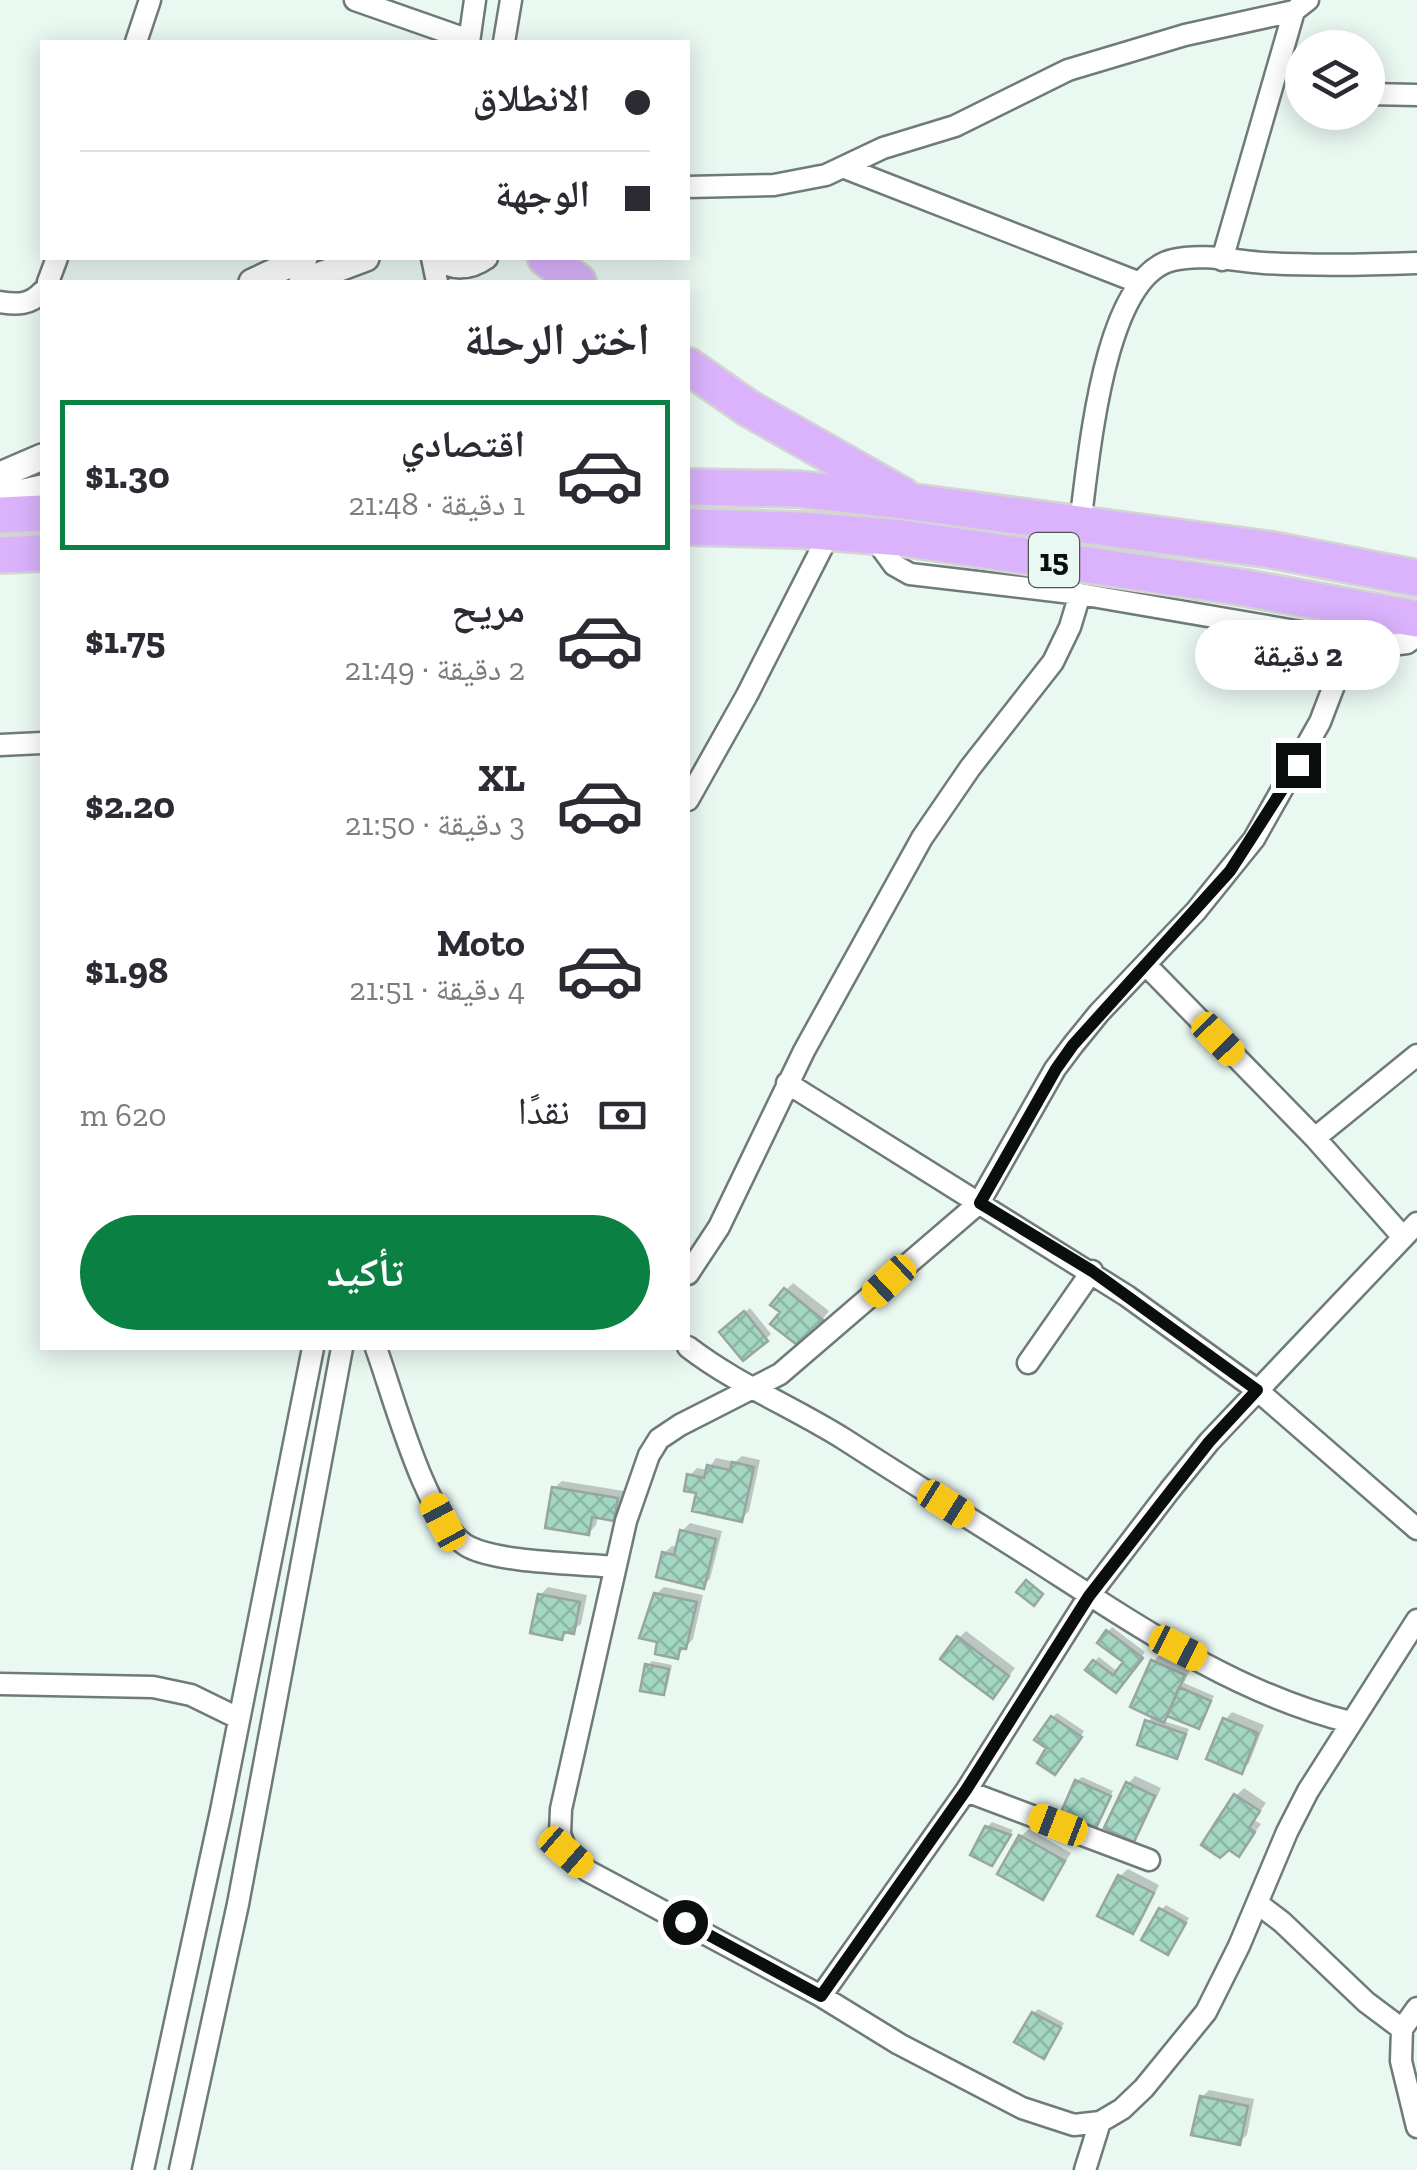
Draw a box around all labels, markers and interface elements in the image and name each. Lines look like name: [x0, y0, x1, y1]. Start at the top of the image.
map controls: [1285, 30, 1385, 130]
button: layers: [1285, 30, 1385, 130]
text: الانطلاق: [472, 75, 590, 121]
text: الوجهة: [495, 171, 590, 217]
text: اختر الرحلة: [464, 313, 650, 367]
text: اقتصادي: [401, 421, 525, 467]
icon: car: [555, 430, 645, 520]
text: $1.30: [85, 452, 170, 498]
text: 1 دقيقة · 21:48: [348, 485, 525, 523]
road number: 15: [1029, 533, 1079, 587]
text: مريح: [451, 586, 525, 632]
icon: car: [555, 595, 645, 685]
text: $1.75: [85, 617, 165, 663]
callout: 2 دقيقة: [1196, 620, 1400, 690]
text: 2 دقيقة: [1252, 636, 1343, 674]
text: 2 دقيقة · 21:49: [344, 650, 525, 688]
route end: [1276, 743, 1321, 788]
text: XL: [478, 755, 525, 801]
icon: car: [555, 760, 645, 850]
text: $2.20: [85, 782, 175, 828]
text: 3 دقيقة · 21:50: [345, 805, 525, 843]
text: Moto: [437, 920, 525, 966]
icon: car: [555, 925, 645, 1015]
text: $1.98: [85, 947, 169, 993]
text: 4 دقيقة · 21:51: [349, 970, 525, 1008]
car: [1186, 1007, 1250, 1071]
text: نقدًا: [518, 1088, 570, 1134]
icon: cash: [595, 1088, 650, 1143]
text: 620 m: [80, 1096, 167, 1134]
button: تأكيد: [80, 1215, 650, 1330]
car: [857, 1250, 921, 1312]
car: [913, 1475, 979, 1533]
car: [416, 1488, 470, 1556]
car: [1144, 1621, 1212, 1675]
car: [1025, 1800, 1091, 1850]
car: [534, 1821, 598, 1883]
route start: [663, 1900, 708, 1945]

